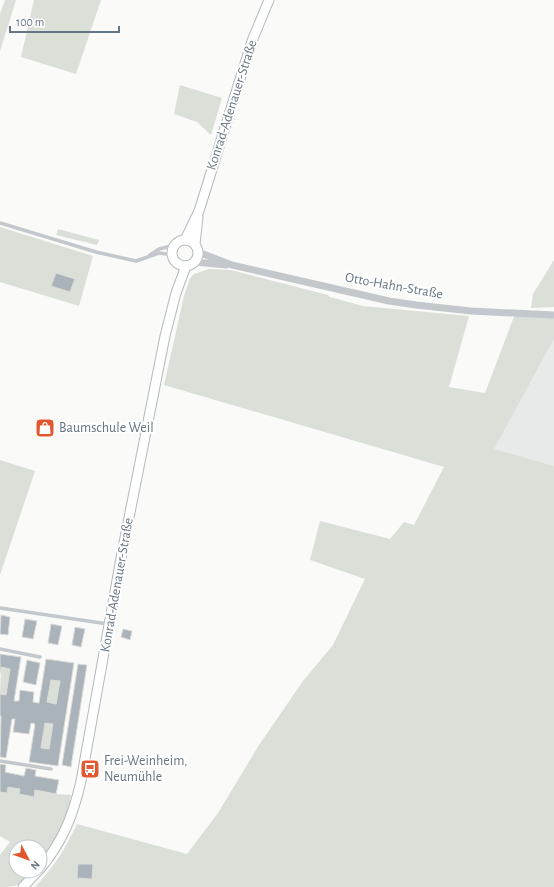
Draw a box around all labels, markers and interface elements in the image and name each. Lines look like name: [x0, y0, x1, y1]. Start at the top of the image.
scale bar: [10, 8, 119, 34]
text: 100 m: [16, 16, 44, 28]
street label: Konrad-Adenauer-Straße: [204, 38, 260, 172]
street label: Otto-Hahn-Straße: [344, 271, 444, 301]
shop icon: Baumschule Weil: [34, 417, 56, 439]
place label: Baumschule Weil: [59, 421, 154, 435]
street label: Konrad-Adenauer-Straße: [98, 517, 136, 653]
place label: Frei-Weinheim, Neumühle: [104, 754, 188, 784]
bus stop icon: Frei-Weinheim, Neumühle: [79, 758, 101, 780]
north arrow: [8, 839, 48, 879]
text: N: [29, 859, 42, 872]

